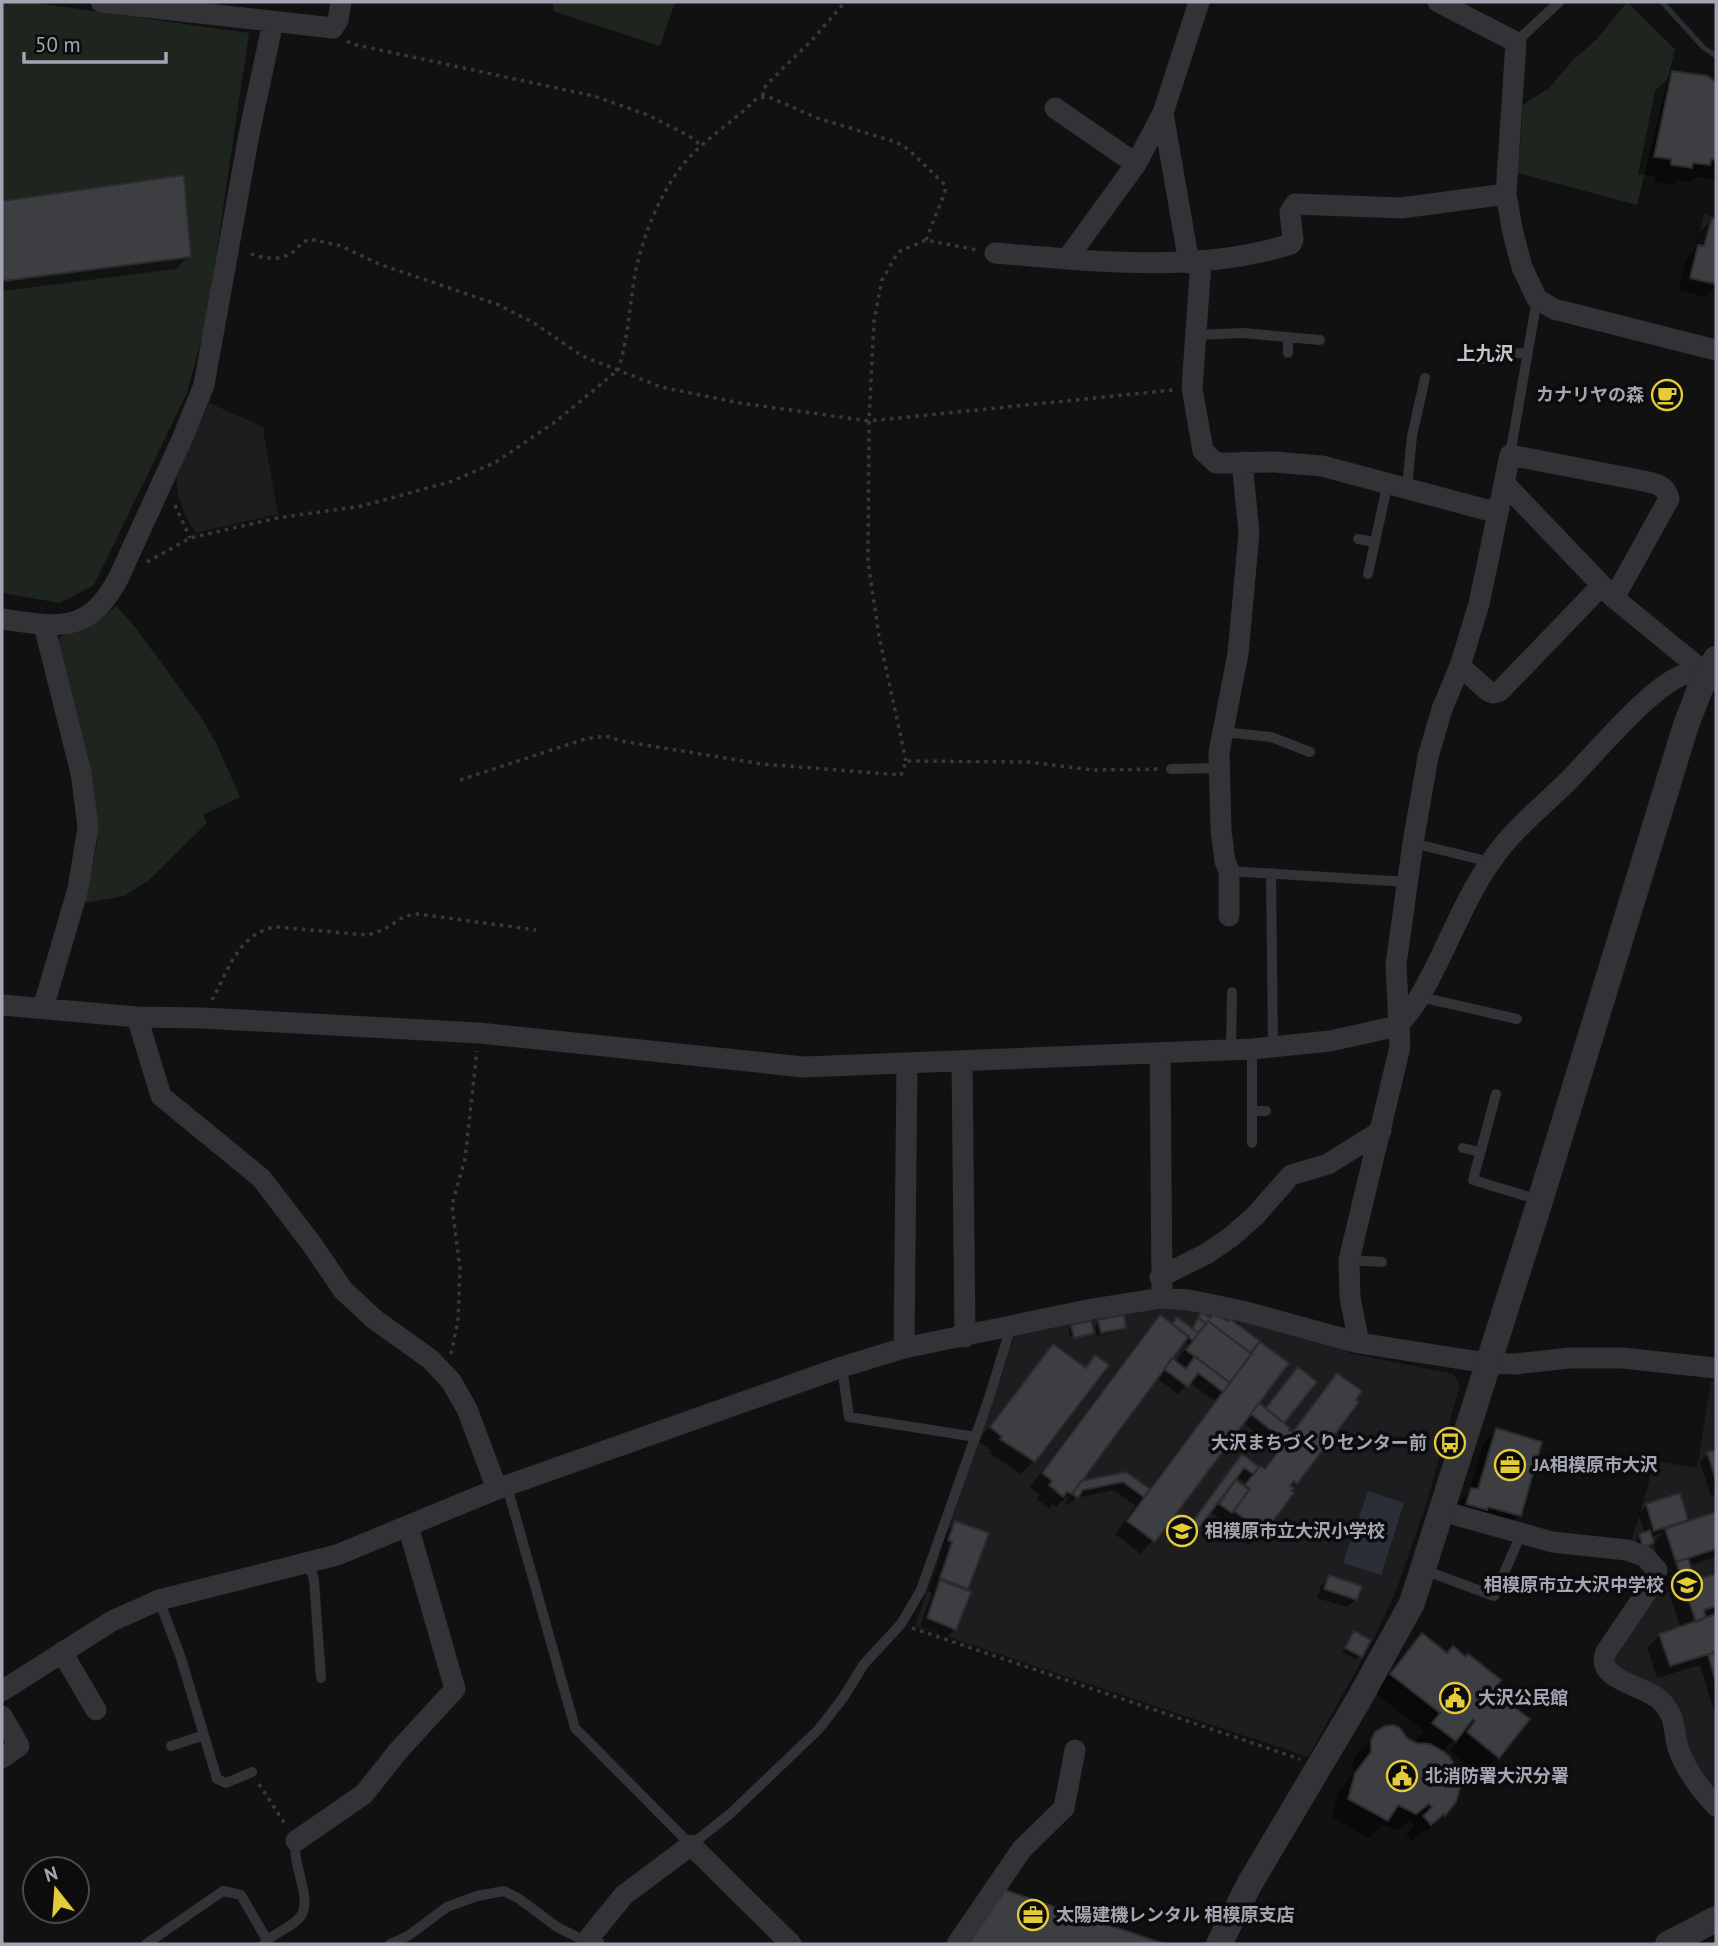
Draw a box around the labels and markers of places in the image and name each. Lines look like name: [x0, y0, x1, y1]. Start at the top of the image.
cafe icon: カナリヤの森: [1650, 378, 1684, 412]
place label: カナリヤの森: [1536, 383, 1644, 406]
bus stop icon: 大沢まちづくりセンター前: [1433, 1426, 1467, 1460]
place label: 大沢まちづくりセンター前: [1211, 1431, 1427, 1454]
office icon: JA相模原市大沢: [1493, 1448, 1527, 1482]
place label: JA相模原市大沢: [1532, 1453, 1658, 1476]
school or university icon: 相模原市立大沢小学校: [1165, 1514, 1199, 1548]
place label: 相模原市立大沢小学校: [1205, 1519, 1385, 1542]
school or university icon: 相模原市立大沢中学校: [1670, 1568, 1704, 1602]
place label: 相模原市立大沢中学校: [1484, 1573, 1664, 1596]
public building icon: 大沢公民館: [1438, 1681, 1472, 1715]
place label: 大沢公民館: [1478, 1686, 1568, 1709]
public building icon: 北消防署大沢分署: [1385, 1759, 1419, 1793]
place label: 北消防署大沢分署: [1425, 1764, 1569, 1787]
office icon: 太陽建機レンタル 相模原支店: [1016, 1898, 1050, 1932]
place label: 太陽建機レンタル 相模原支店: [1056, 1903, 1295, 1926]

